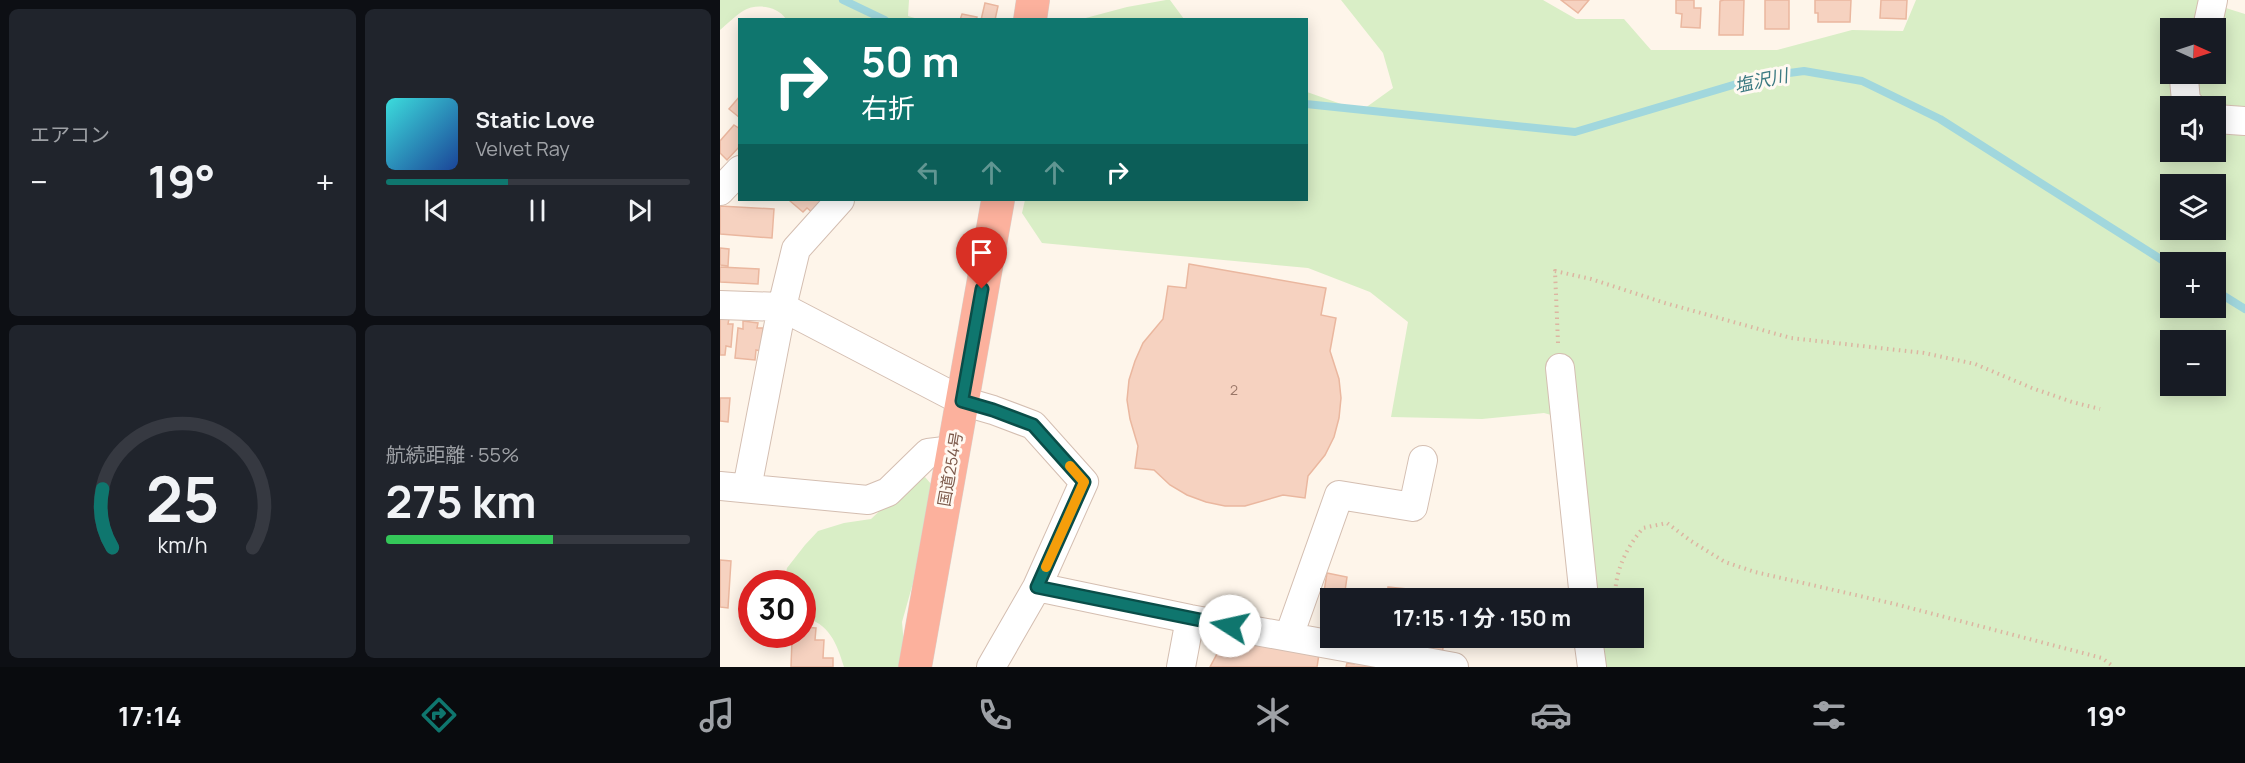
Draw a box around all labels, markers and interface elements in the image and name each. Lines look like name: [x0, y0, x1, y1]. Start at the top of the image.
north arrow: [2160, 18, 2226, 84]
map controls: [2160, 18, 2226, 396]
text: 50 m: [861, 32, 959, 90]
icon: right: [762, 42, 840, 120]
water label: 塩沢川: [1732, 62, 1792, 97]
text: 右折: [861, 89, 915, 126]
button: sound: [2160, 96, 2226, 162]
text: Static Love: [476, 105, 595, 135]
text: エアコン: [30, 121, 110, 148]
text: Velvet Ray: [476, 135, 570, 162]
text: 19°: [148, 150, 216, 212]
icon: left: [912, 156, 945, 189]
icon: ahead: [975, 156, 1008, 189]
icon: ahead: [1038, 156, 1071, 189]
icon: right: [1101, 156, 1134, 189]
text: −: [30, 159, 48, 204]
text: +: [315, 159, 334, 204]
button: layers: [2160, 174, 2226, 240]
icon: previous: [420, 194, 453, 227]
icon: pause: [521, 194, 554, 227]
icon: next: [623, 194, 656, 227]
pin: [956, 227, 1007, 289]
icon: arrive: [965, 236, 998, 269]
button: +: [2160, 252, 2226, 318]
button: −: [2160, 330, 2226, 396]
house number: 2: [1230, 380, 1238, 399]
street label: 国道254号: [933, 430, 967, 508]
text: 航続距離 · 55%: [386, 441, 519, 468]
text: 25: [145, 455, 219, 541]
text: 275 km: [386, 470, 536, 532]
text: km/h: [157, 531, 207, 560]
speed limit sign: 30: [738, 570, 816, 648]
position arrow: [1198, 594, 1262, 658]
text: 17:15 · 1 分 · 150 m: [1393, 603, 1571, 633]
icon: directions: [418, 694, 460, 736]
icon: music: [696, 694, 738, 736]
icon: phone: [974, 694, 1016, 736]
icon: climate: [1252, 694, 1294, 736]
icon: car: [1530, 694, 1572, 736]
icon: filters: [1808, 694, 1850, 736]
text: 17:14: [118, 697, 182, 734]
text: 19°: [2086, 697, 2127, 734]

